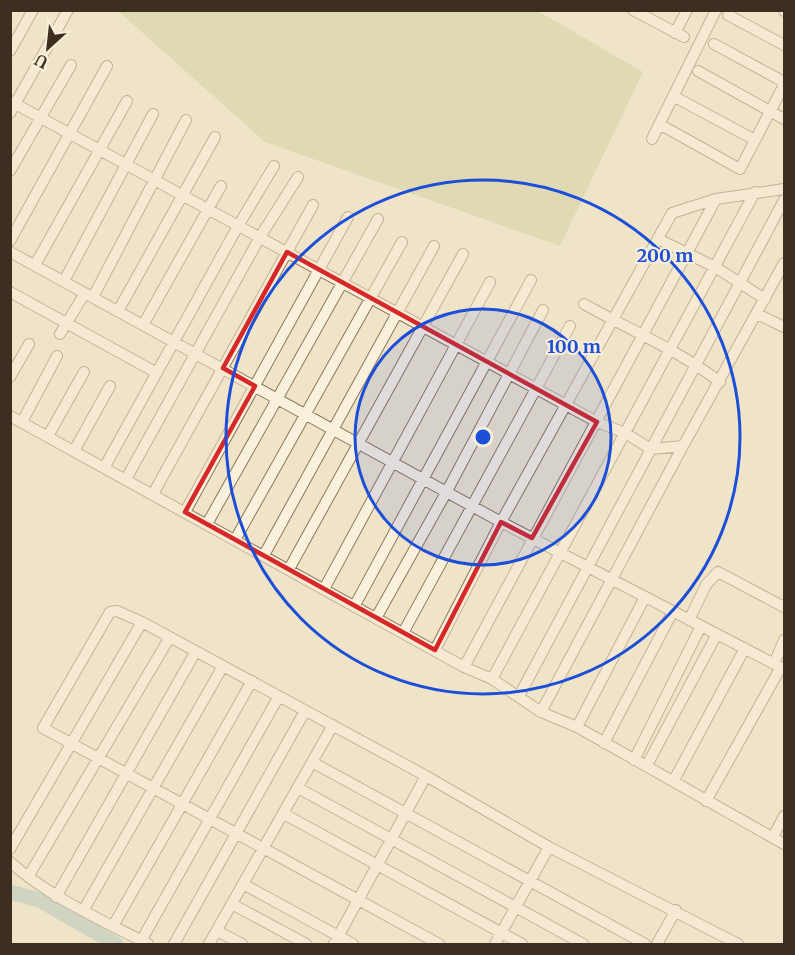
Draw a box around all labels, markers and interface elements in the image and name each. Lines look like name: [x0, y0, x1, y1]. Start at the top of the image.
north arrow: [18, 18, 78, 78]
text: U: [31, 50, 51, 73]
text: 200 m: [637, 244, 693, 267]
text: 100 m: [547, 335, 601, 358]
centre of rings: [473, 427, 493, 447]

